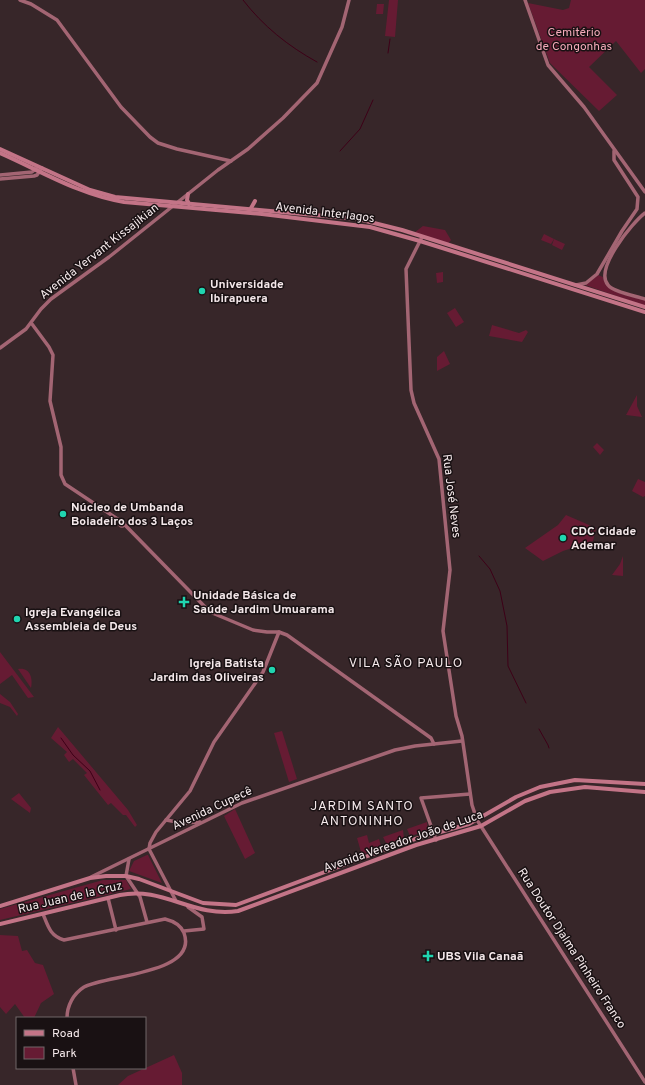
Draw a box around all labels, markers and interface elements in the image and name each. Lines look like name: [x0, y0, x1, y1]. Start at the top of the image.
park label: Cemitério de Congonhas: [536, 25, 612, 55]
street label: Avenida Interlagos: [274, 199, 375, 227]
street label: Avenida Yervant Kissajikian: [37, 200, 163, 303]
place label: Universidade Ibirapuera: [210, 277, 284, 307]
marker: Universidade Ibirapuera: [197, 286, 207, 296]
street label: Rua José Neves: [438, 453, 464, 539]
place label: Núcleo de Umbanda Boiadeiro dos 3 Laços: [71, 500, 193, 530]
marker: Núcleo de Umbanda Boiadeiro dos 3 Laços: [58, 509, 68, 519]
place label: CDC Cidade Ademar: [571, 524, 636, 554]
marker: CDC Cidade Ademar: [558, 533, 568, 543]
place label: Unidade Básica de Saúde Jardim Umuarama: [193, 588, 334, 618]
marker: Unidade Básica de Saúde Jardim Umuarama: [178, 596, 190, 608]
place label: Igreja Evangélica Assembleia de Deus: [25, 605, 137, 635]
marker: Igreja Evangélica Assembleia de Deus: [12, 614, 22, 624]
district label: VILA SÃO PAULO: [349, 655, 463, 672]
place label: Igreja Batista Jardim das Oliveiras: [150, 656, 264, 686]
marker: Igreja Batista Jardim das Oliveiras: [267, 665, 277, 675]
street label: Avenida Cupecê: [170, 783, 255, 834]
district label: JARDIM SANTO ANTONINHO: [310, 799, 414, 830]
street label: Avenida Vereador João de Luca: [322, 807, 485, 877]
street label: Rua Doutor Djalma Pinheiro Franco: [513, 865, 629, 1032]
street label: Rua Juan de la Cruz: [16, 878, 124, 918]
place label: UBS Vila Canaã: [437, 949, 523, 965]
marker: UBS Vila Canaã: [422, 950, 434, 962]
legend: [16, 1017, 146, 1069]
text: Road: [52, 1026, 80, 1042]
text: Park: [52, 1046, 77, 1062]

